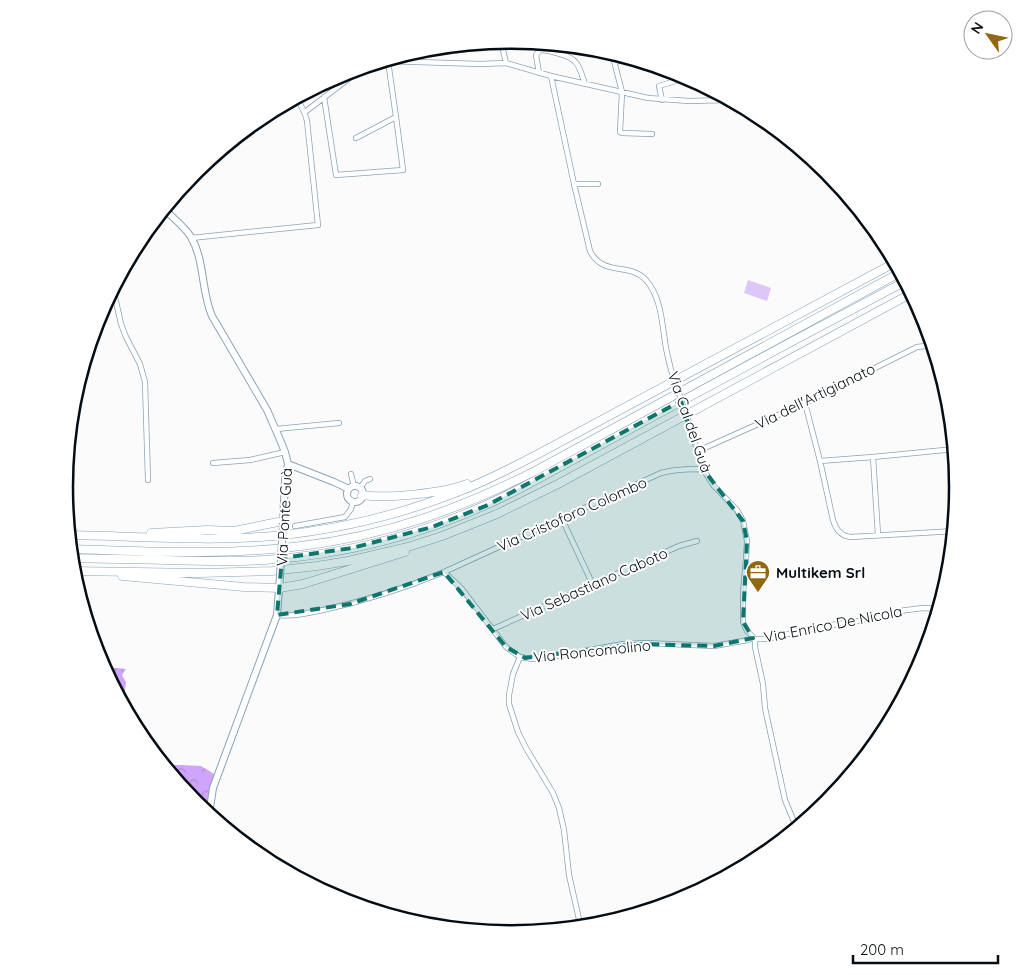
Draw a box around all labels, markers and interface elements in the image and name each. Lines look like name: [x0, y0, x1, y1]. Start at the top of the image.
north arrow: [963, 10, 1013, 60]
text: N: [967, 19, 987, 37]
street label: Via dell'Artigianato: [752, 359, 878, 433]
street label: Via Cal del Guà: [664, 369, 716, 475]
street label: Via Ponte Guà: [272, 467, 296, 567]
street label: Via Cristoforo Colombo: [494, 472, 650, 556]
street label: Via Sebastiano Caboto: [518, 543, 670, 625]
office icon: Multikem Srl: [745, 559, 771, 593]
place label: Multikem Srl: [776, 563, 865, 582]
street label: Via Enrico De Nicola: [762, 601, 904, 647]
street label: Via Roncomolino: [532, 635, 652, 667]
scale bar: [853, 932, 998, 964]
text: 200 m: [860, 940, 904, 959]

